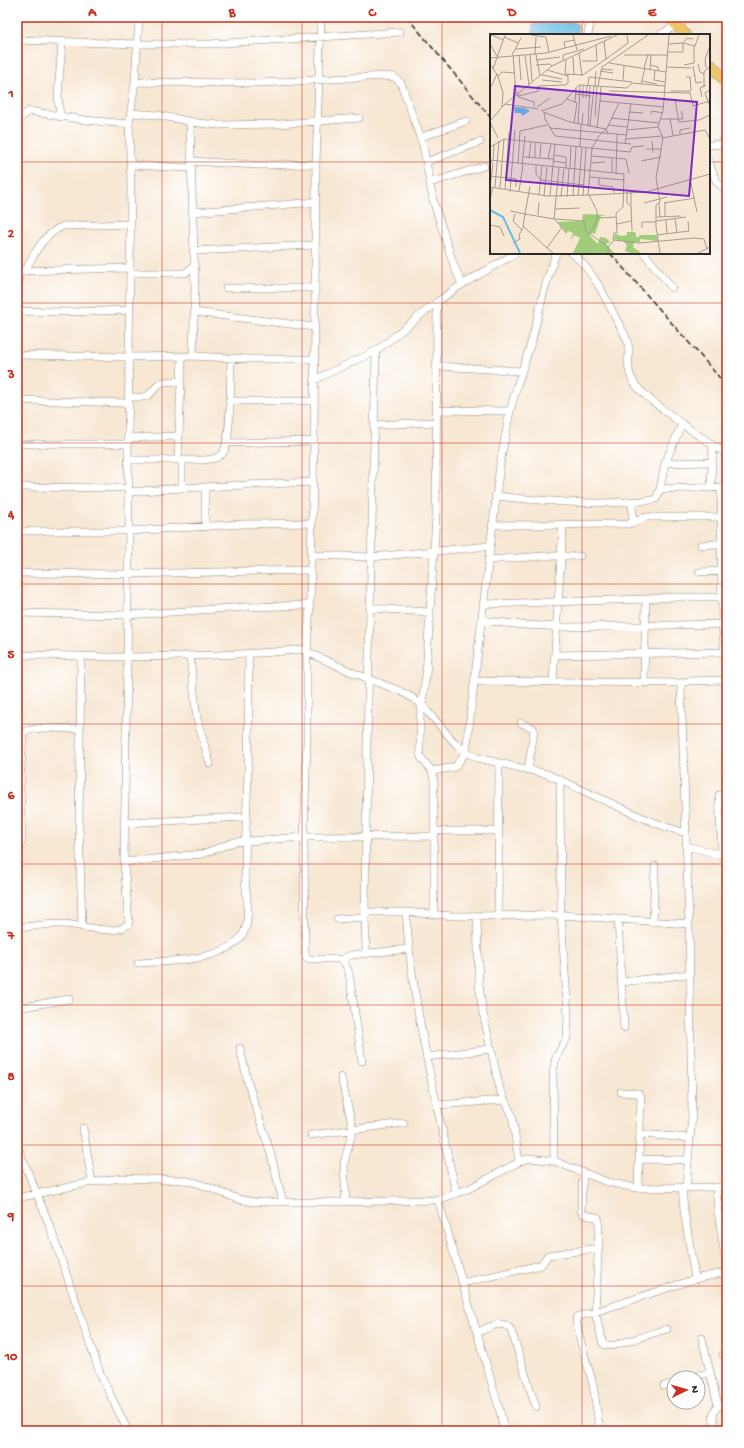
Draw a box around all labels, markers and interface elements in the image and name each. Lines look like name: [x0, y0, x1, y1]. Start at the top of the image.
text: A: [87, 6, 97, 21]
text: B: [228, 6, 237, 21]
text: C: [367, 6, 377, 21]
text: D: [507, 6, 517, 21]
text: E: [648, 6, 657, 21]
inset map: [490, 34, 710, 254]
text: 1: [7, 87, 14, 102]
text: 2: [8, 227, 15, 242]
text: 3: [7, 368, 15, 383]
text: 4: [7, 508, 15, 523]
text: 5: [8, 648, 15, 663]
text: 6: [8, 789, 15, 804]
text: 7: [7, 929, 16, 944]
text: 8: [7, 1070, 15, 1085]
text: 9: [7, 1210, 15, 1225]
text: 10: [4, 1350, 18, 1365]
north arrow: [666, 1370, 706, 1410]
text: N: [688, 1385, 700, 1393]

